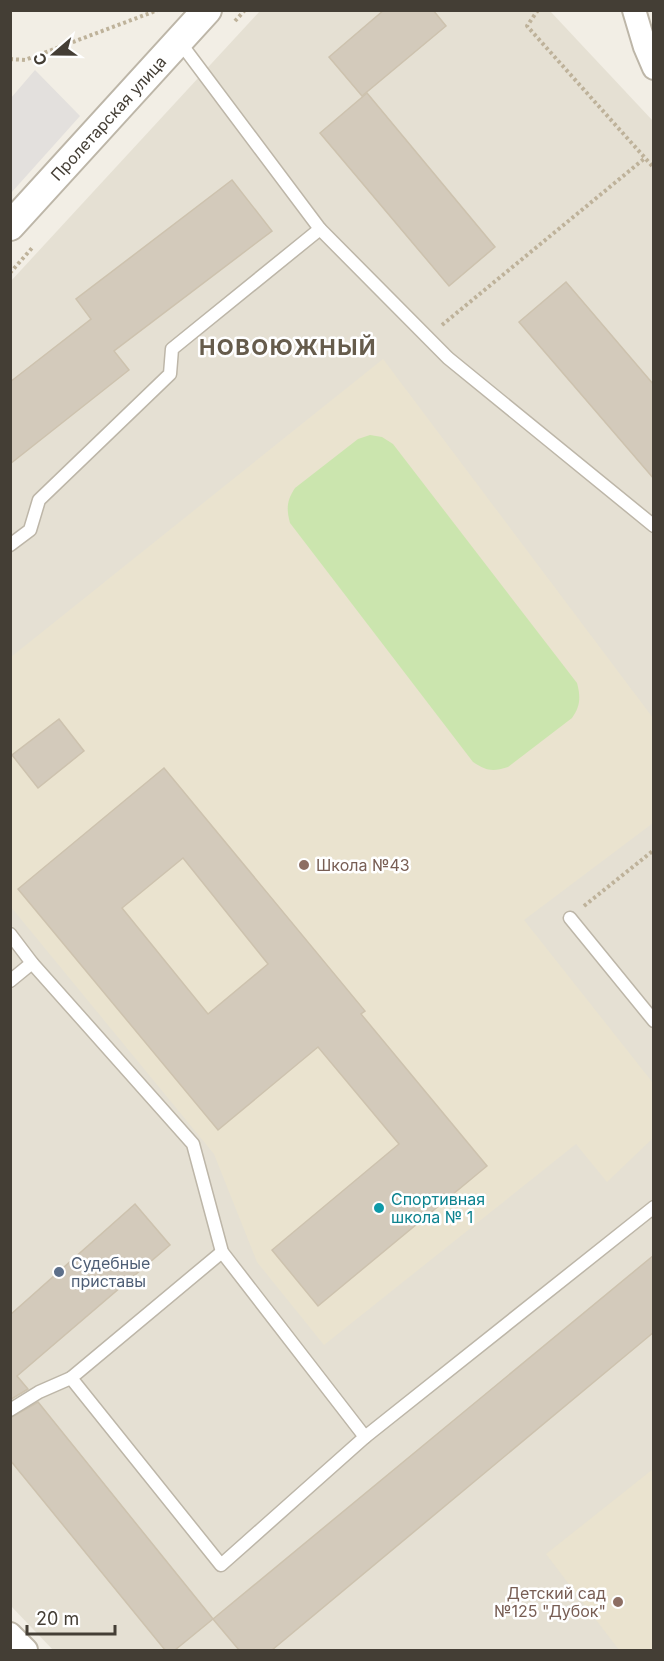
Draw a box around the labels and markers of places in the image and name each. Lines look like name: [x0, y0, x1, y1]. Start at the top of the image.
place label: Школа №43: [316, 855, 410, 875]
marker: Школа №43: [297, 858, 311, 872]
place label: Спортивная школа № 1: [391, 1189, 485, 1227]
marker: Спортивная школа № 1: [372, 1201, 386, 1215]
place label: Судебные приставы: [71, 1253, 150, 1291]
marker: Судебные приставы: [52, 1265, 66, 1279]
place label: Детский сад №125 "Дубок": [494, 1583, 606, 1621]
marker: Детский сад №125 "Дубок": [611, 1595, 625, 1609]

